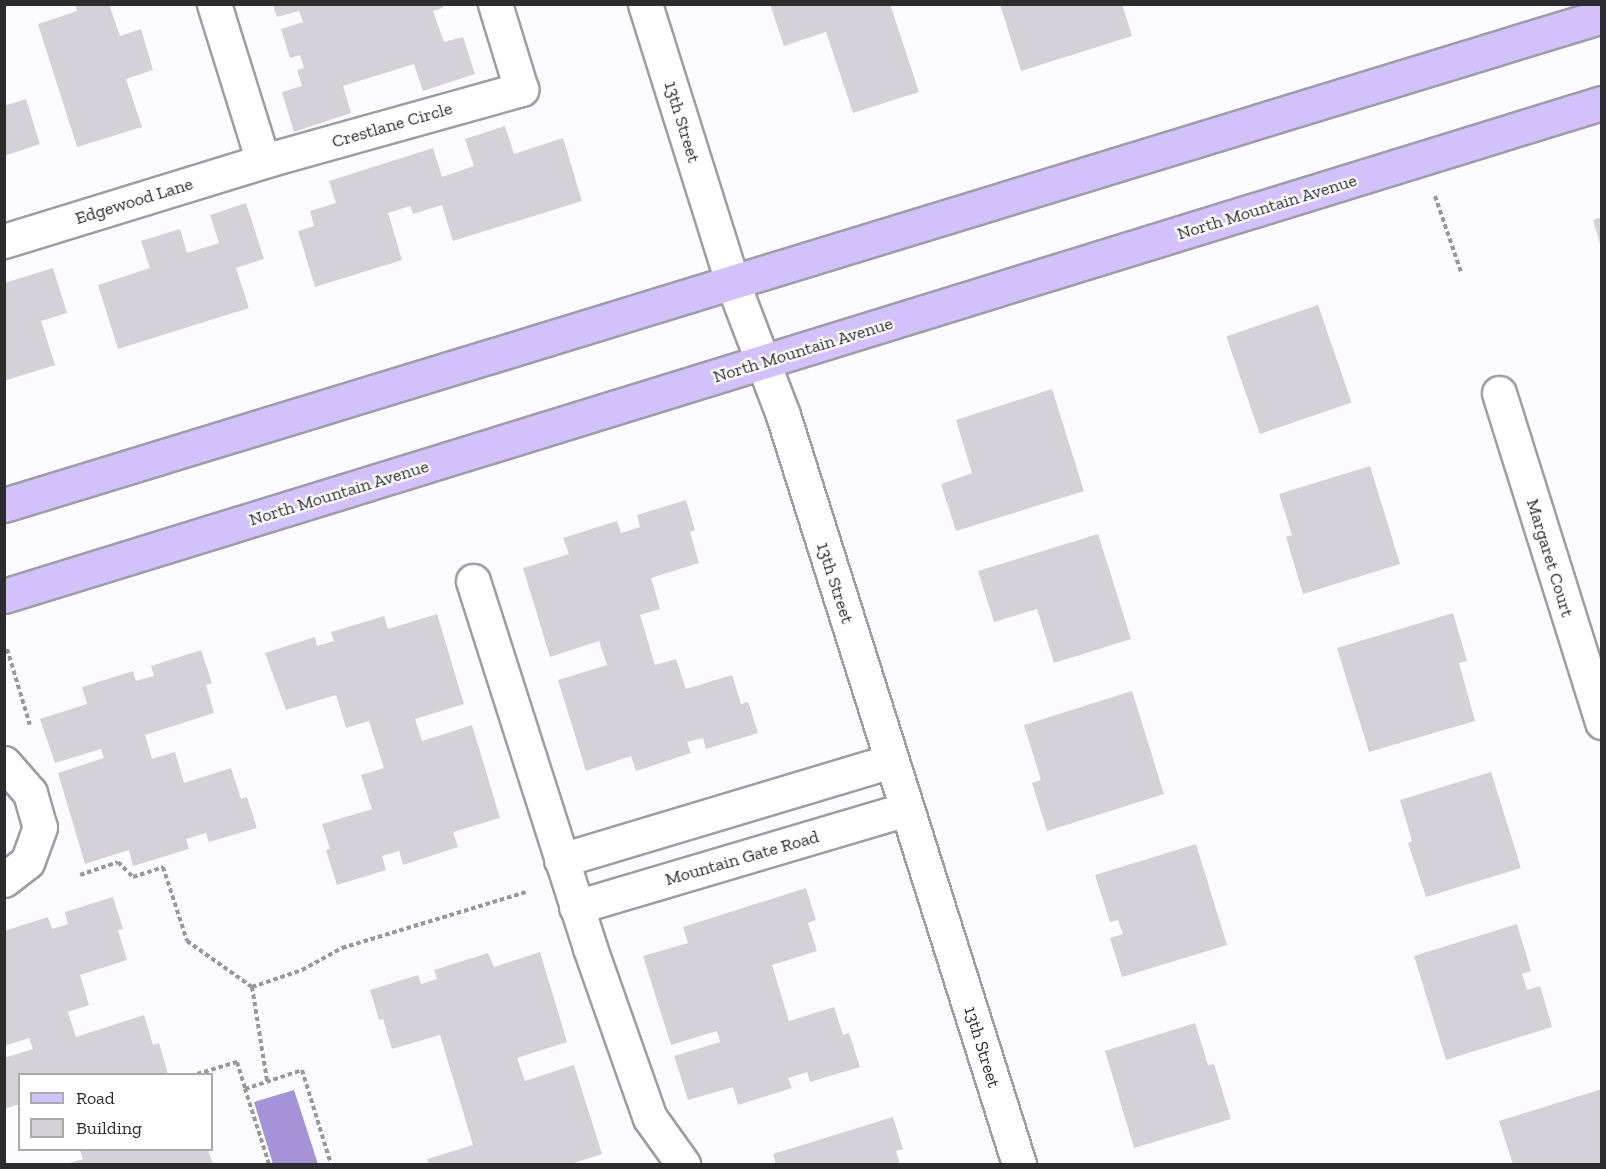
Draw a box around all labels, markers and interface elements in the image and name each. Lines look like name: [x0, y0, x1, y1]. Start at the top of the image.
street label: 13th Street: [659, 79, 705, 165]
street label: Crestlane Circle: [329, 97, 455, 153]
street label: North Mountain Avenue: [1174, 169, 1360, 245]
street label: Edgewood Lane: [73, 173, 195, 229]
street label: North Mountain Avenue: [710, 312, 896, 388]
street label: North Mountain Avenue: [246, 455, 432, 531]
street label: Margaret Court: [1522, 496, 1578, 620]
street label: 13th Street: [812, 540, 858, 626]
street label: Mountain Gate Road: [663, 826, 821, 890]
street label: 13th Street: [959, 1004, 1005, 1090]
legend: [18, 1073, 213, 1151]
text: Road: [76, 1087, 115, 1109]
text: Building: [76, 1117, 142, 1139]

